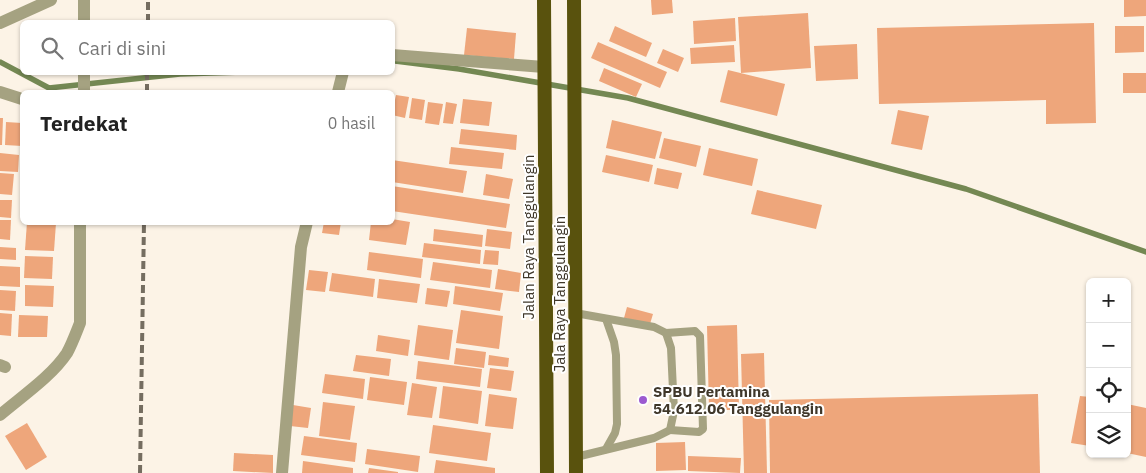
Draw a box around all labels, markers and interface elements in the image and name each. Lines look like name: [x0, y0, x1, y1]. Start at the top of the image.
search box: [20, 20, 395, 75]
icon: search: [38, 34, 66, 62]
text: Cari di sini: [78, 36, 166, 60]
text: Terdekat: [40, 109, 128, 137]
text: 0 hasil: [328, 113, 375, 133]
street label: Jalan Raya Tanggulangin: [519, 154, 538, 320]
street label: Jala Raya Tanggulangin: [550, 216, 569, 372]
map controls: [1086, 278, 1131, 458]
button: +: [1086, 278, 1131, 323]
button: −: [1086, 323, 1131, 368]
button: locate: [1086, 368, 1131, 413]
place label: SPBU Pertamina 54.612.06 Tanggulangin: [653, 382, 823, 418]
marker: SPBU Pertamina 54.612.06 Tanggulangin: [637, 394, 649, 406]
button: layers: [1086, 413, 1131, 458]

